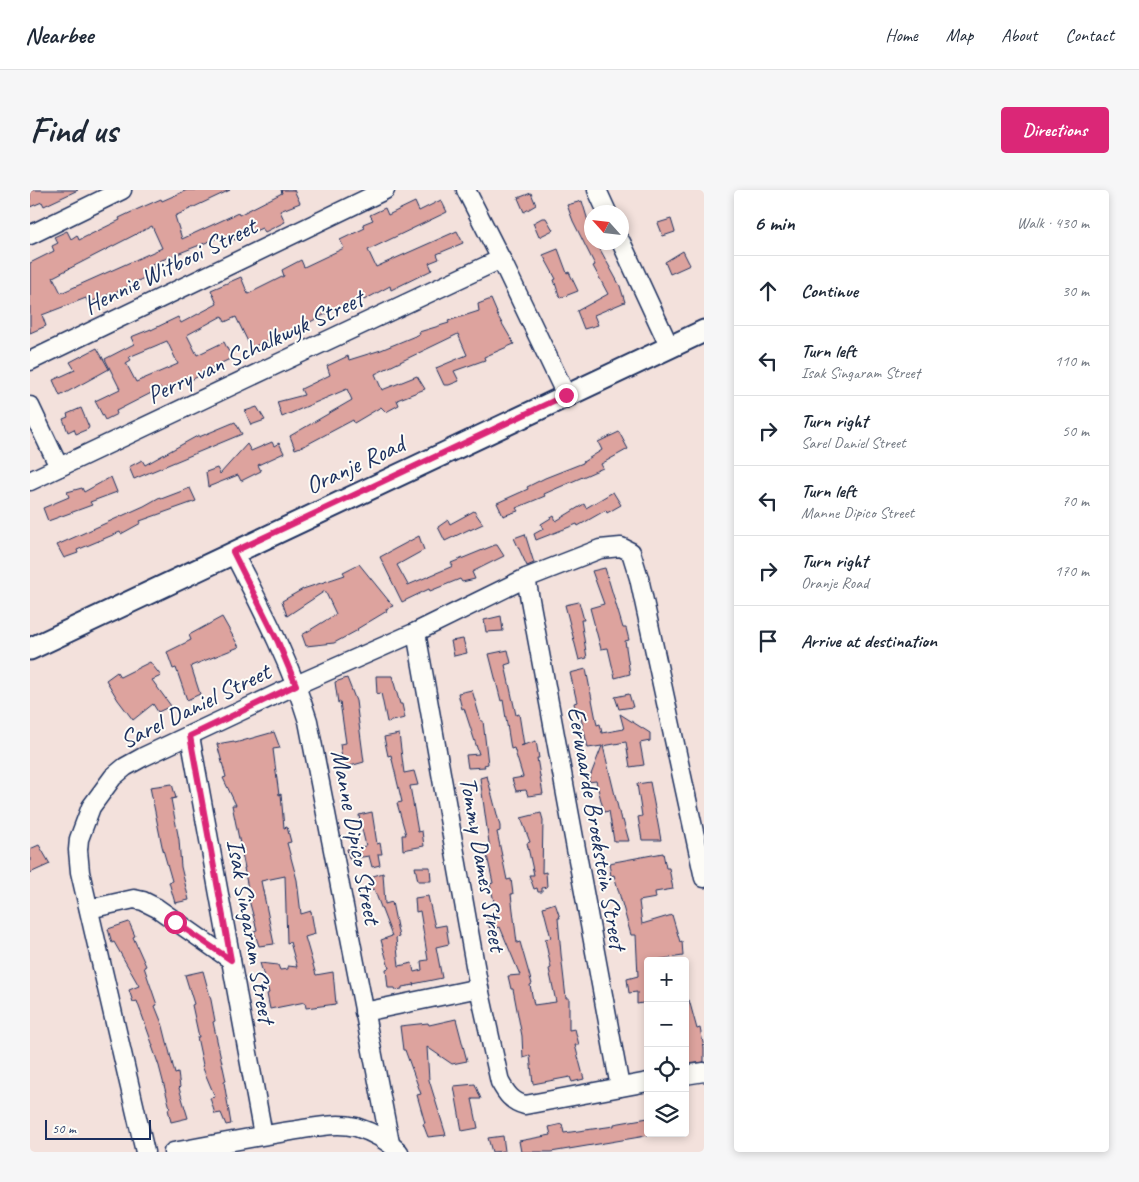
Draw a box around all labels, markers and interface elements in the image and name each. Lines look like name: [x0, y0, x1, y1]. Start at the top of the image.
text: Nearbee: [25, 20, 93, 50]
text: Home: [885, 24, 918, 46]
text: Map: [946, 24, 973, 46]
text: About: [1001, 24, 1037, 46]
text: Contact: [1065, 24, 1114, 46]
button: Directions: [1001, 107, 1109, 153]
text: Find us: [30, 108, 117, 153]
north arrow: [584, 205, 629, 250]
street label: Hennie Witbooi Street: [78, 209, 264, 322]
text: 6 min: [754, 210, 795, 236]
text: Walk · 430 m: [1017, 213, 1089, 233]
icon: ahead: [754, 277, 782, 305]
text: Continue: [801, 279, 858, 303]
street label: Perry van Schalkwyk Street: [142, 281, 372, 411]
text: 30 m: [1062, 281, 1089, 301]
text: Turn left: [801, 339, 856, 363]
icon: left: [754, 347, 782, 375]
text: 110 m: [1055, 351, 1089, 371]
text: Isak Singaram Street: [801, 363, 920, 383]
route end: [555, 384, 578, 407]
text: Turn right: [801, 409, 868, 433]
icon: right: [754, 417, 782, 445]
text: 50 m: [1062, 421, 1089, 441]
street label: Oranje Road: [300, 426, 413, 502]
text: Sarel Daniel Street: [801, 433, 905, 453]
text: Turn left: [801, 479, 856, 503]
icon: left: [754, 487, 782, 515]
text: 70 m: [1062, 491, 1089, 511]
text: Manne Dipico Street: [801, 503, 914, 523]
text: Turn right: [801, 549, 868, 573]
icon: right: [754, 557, 782, 585]
text: 170 m: [1055, 561, 1089, 581]
text: Oranje Road: [801, 573, 869, 593]
icon: arrive: [754, 627, 782, 655]
text: Arrive at destination: [801, 629, 937, 653]
street label: Sarel Daniel Street: [115, 655, 278, 756]
street label: Eerwaarde Broekstein Street: [560, 704, 635, 956]
street label: Manne Dipico Street: [323, 747, 389, 929]
street label: Tommy Dames Street: [452, 774, 515, 956]
street label: Isak Singaram Street: [219, 837, 284, 1029]
route start: [164, 911, 187, 934]
map controls: [644, 957, 689, 1137]
button: +: [644, 957, 689, 1002]
button: −: [644, 1002, 689, 1047]
button: locate: [644, 1047, 689, 1092]
button: layers: [644, 1092, 689, 1137]
scale bar: [45, 1117, 151, 1140]
text: 50 m: [52, 1120, 76, 1137]

